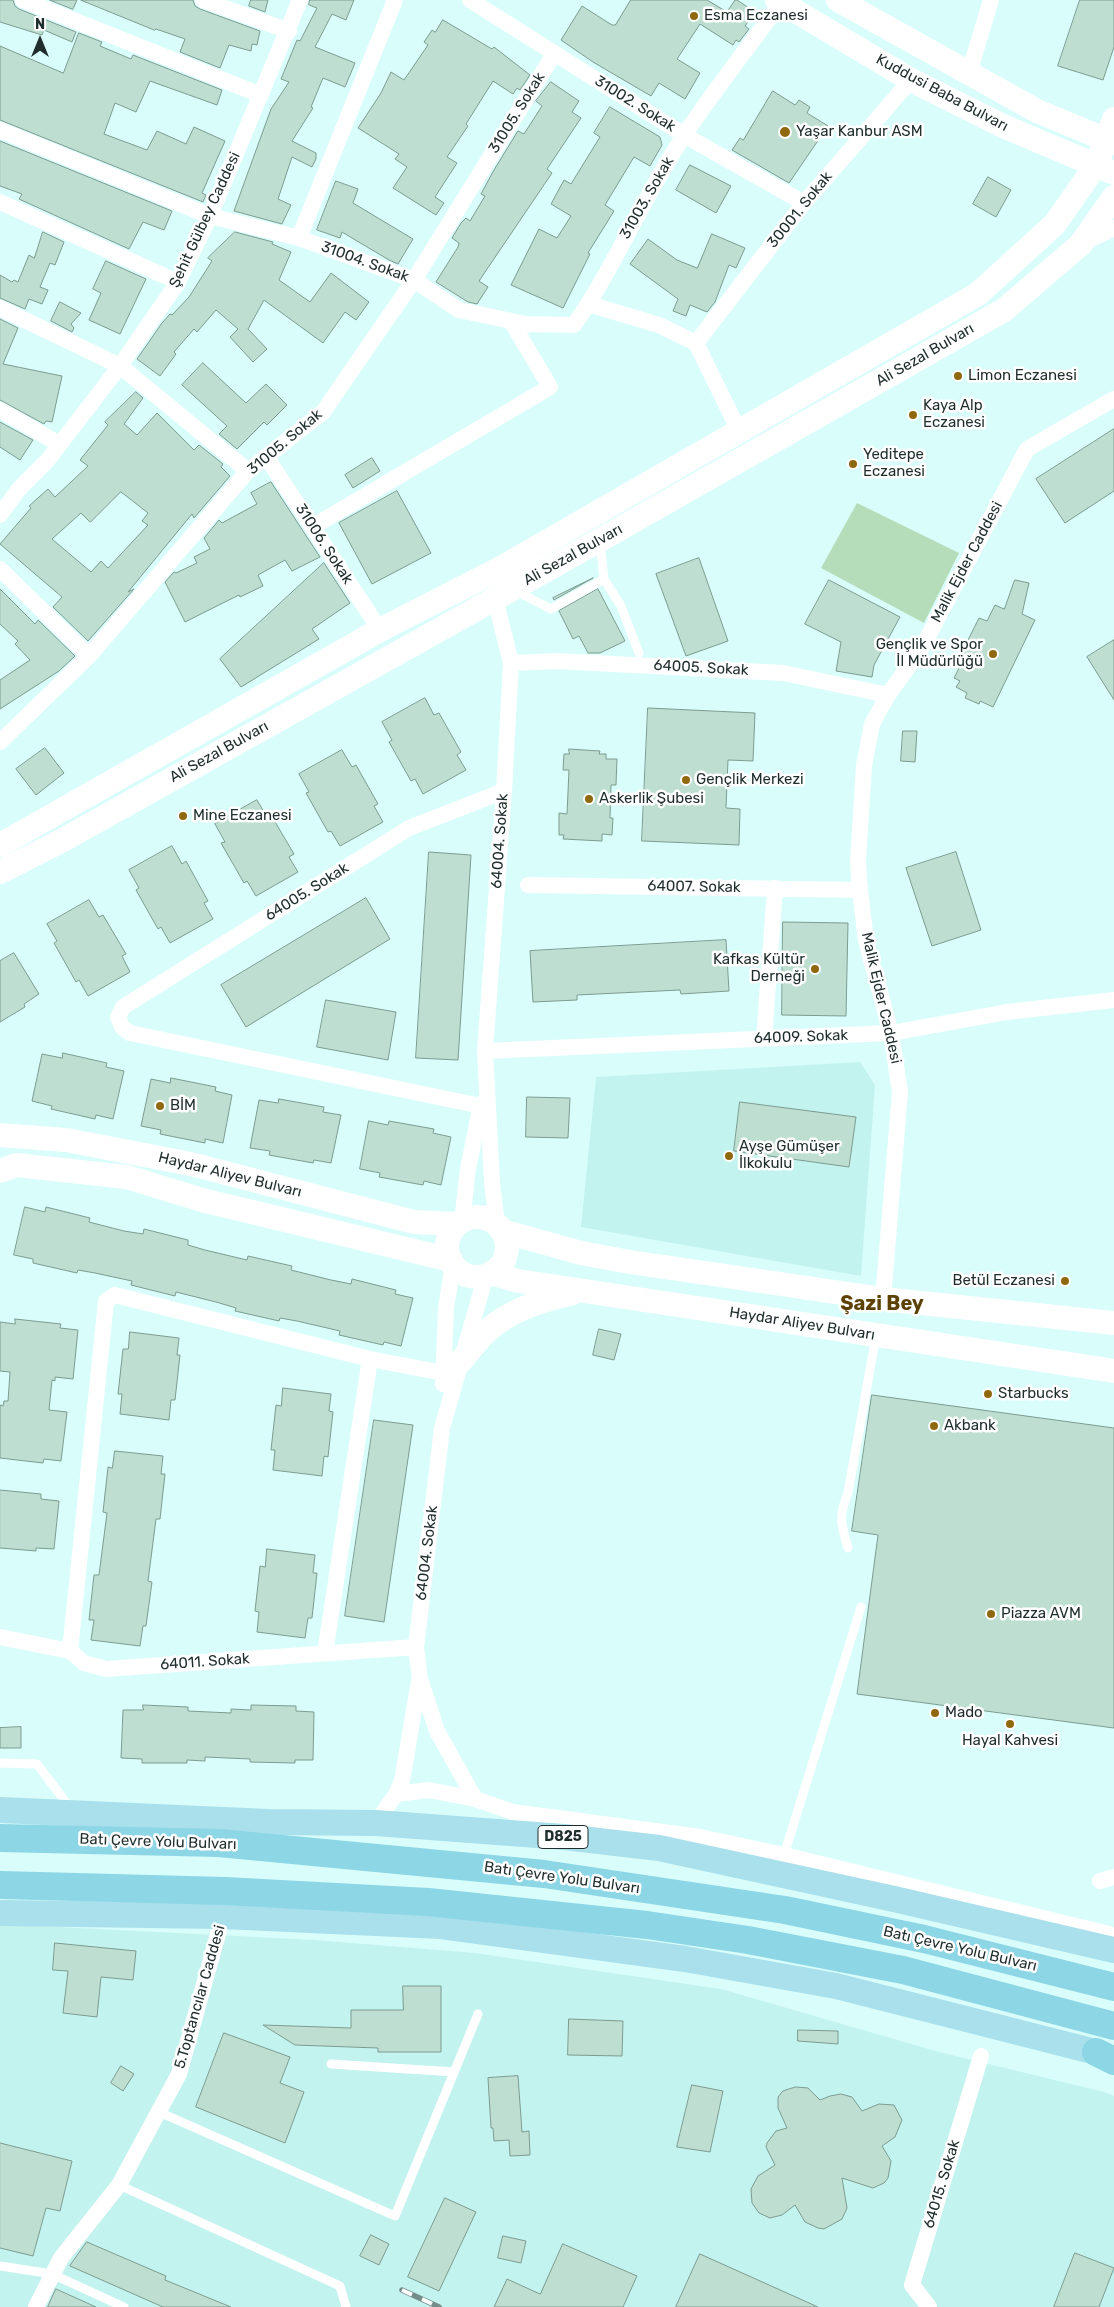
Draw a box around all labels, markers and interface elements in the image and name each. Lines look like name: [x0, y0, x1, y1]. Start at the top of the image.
place label: Esma Eczanesi: [704, 7, 808, 25]
marker: Esma Eczanesi: [688, 10, 700, 22]
north arrow: [15, 15, 65, 65]
text: N: [35, 16, 45, 33]
street label: Kuddusi Baba Bulvarı: [873, 51, 1011, 135]
street label: 31005. Sokak: [485, 69, 549, 157]
street label: 31002. Sokak: [591, 72, 679, 136]
place label: Yaşar Kanbur ASM: [796, 123, 923, 141]
marker: Yaşar Kanbur ASM: [778, 125, 792, 139]
street label: Şehit Gülbey Caddesi: [166, 149, 244, 291]
street label: 31003. Sokak: [616, 154, 678, 242]
street label: 30001. Sokak: [764, 168, 836, 252]
street label: 31004. Sokak: [319, 238, 411, 286]
street label: Ali Sezal Bulvarı: [873, 320, 977, 390]
place label: Limon Eczanesi: [968, 367, 1077, 385]
marker: Limon Eczanesi: [952, 370, 964, 382]
place label: Kaya Alp Eczanesi: [923, 397, 985, 432]
street label: 31005. Sokak: [244, 406, 326, 478]
marker: Kaya Alp Eczanesi: [907, 409, 919, 421]
place label: Yeditepe Eczanesi: [863, 446, 925, 481]
marker: Yeditepe Eczanesi: [847, 458, 859, 470]
street label: Malik Ejder Caddesi: [927, 498, 1007, 626]
street label: 31006. Sokak: [291, 500, 357, 588]
street label: Ali Sezal Bulvarı: [520, 520, 626, 590]
place label: Gençlik ve Spor İl Müdürlüğü: [876, 636, 983, 671]
marker: Gençlik ve Spor İl Müdürlüğü: [987, 648, 999, 660]
street label: 64005. Sokak: [653, 657, 749, 679]
street label: Ali Sezal Bulvarı: [166, 717, 272, 787]
place label: Gençlik Merkezi: [696, 771, 804, 789]
marker: Gençlik Merkezi: [680, 774, 692, 786]
place label: Askerlik Şubesi: [599, 790, 704, 808]
street label: 64004. Sokak: [488, 793, 512, 889]
marker: Askerlik Şubesi: [583, 793, 595, 805]
place label: Mine Eczanesi: [193, 807, 292, 825]
marker: Mine Eczanesi: [177, 810, 189, 822]
street label: 64005. Sokak: [262, 859, 352, 925]
street label: 64007. Sokak: [647, 877, 741, 897]
street label: Malik Ejder Caddesi: [857, 930, 905, 1066]
place label: Kafkas Kültür Derneği: [713, 951, 805, 986]
marker: Kafkas Kültür Derneği: [809, 963, 821, 975]
street label: 64009. Sokak: [754, 1026, 848, 1048]
place label: BİM: [170, 1097, 196, 1115]
marker: BİM: [154, 1100, 166, 1112]
place label: Ayşe Gümüşer İlkokulu: [739, 1138, 840, 1173]
street label: Haydar Aliyev Bulvarı: [156, 1148, 304, 1202]
marker: Ayşe Gümüşer İlkokulu: [723, 1150, 735, 1162]
place label: Betül Eczanesi: [952, 1272, 1055, 1290]
marker: Betül Eczanesi: [1059, 1275, 1071, 1287]
district label: Şazi Bey: [840, 1292, 924, 1316]
street label: Haydar Aliyev Bulvarı: [728, 1304, 876, 1344]
place label: Starbucks: [998, 1385, 1069, 1403]
marker: Starbucks: [982, 1388, 994, 1400]
place label: Akbank: [944, 1417, 996, 1435]
marker: Akbank: [928, 1420, 940, 1432]
street label: 64004. Sokak: [412, 1505, 442, 1601]
place label: Piazza AVM: [1001, 1605, 1081, 1623]
marker: Piazza AVM: [985, 1608, 997, 1620]
street label: 64011. Sokak: [160, 1650, 250, 1674]
place label: Mado: [945, 1704, 983, 1722]
marker: Mado: [929, 1707, 941, 1719]
marker: Hayal Kahvesi: [1004, 1718, 1016, 1730]
place label: Hayal Kahvesi: [962, 1732, 1058, 1750]
road number: D825: [538, 1825, 588, 1848]
street label: Batı Çevre Yolu Bulvarı: [79, 1830, 237, 1854]
street label: Batı Çevre Yolu Bulvarı: [483, 1858, 641, 1898]
street label: 5.Toptancılar Caddesi: [171, 1923, 229, 2071]
street label: Batı Çevre Yolu Bulvarı: [881, 1923, 1039, 1975]
street label: 64015. Sokak: [920, 2137, 964, 2231]

